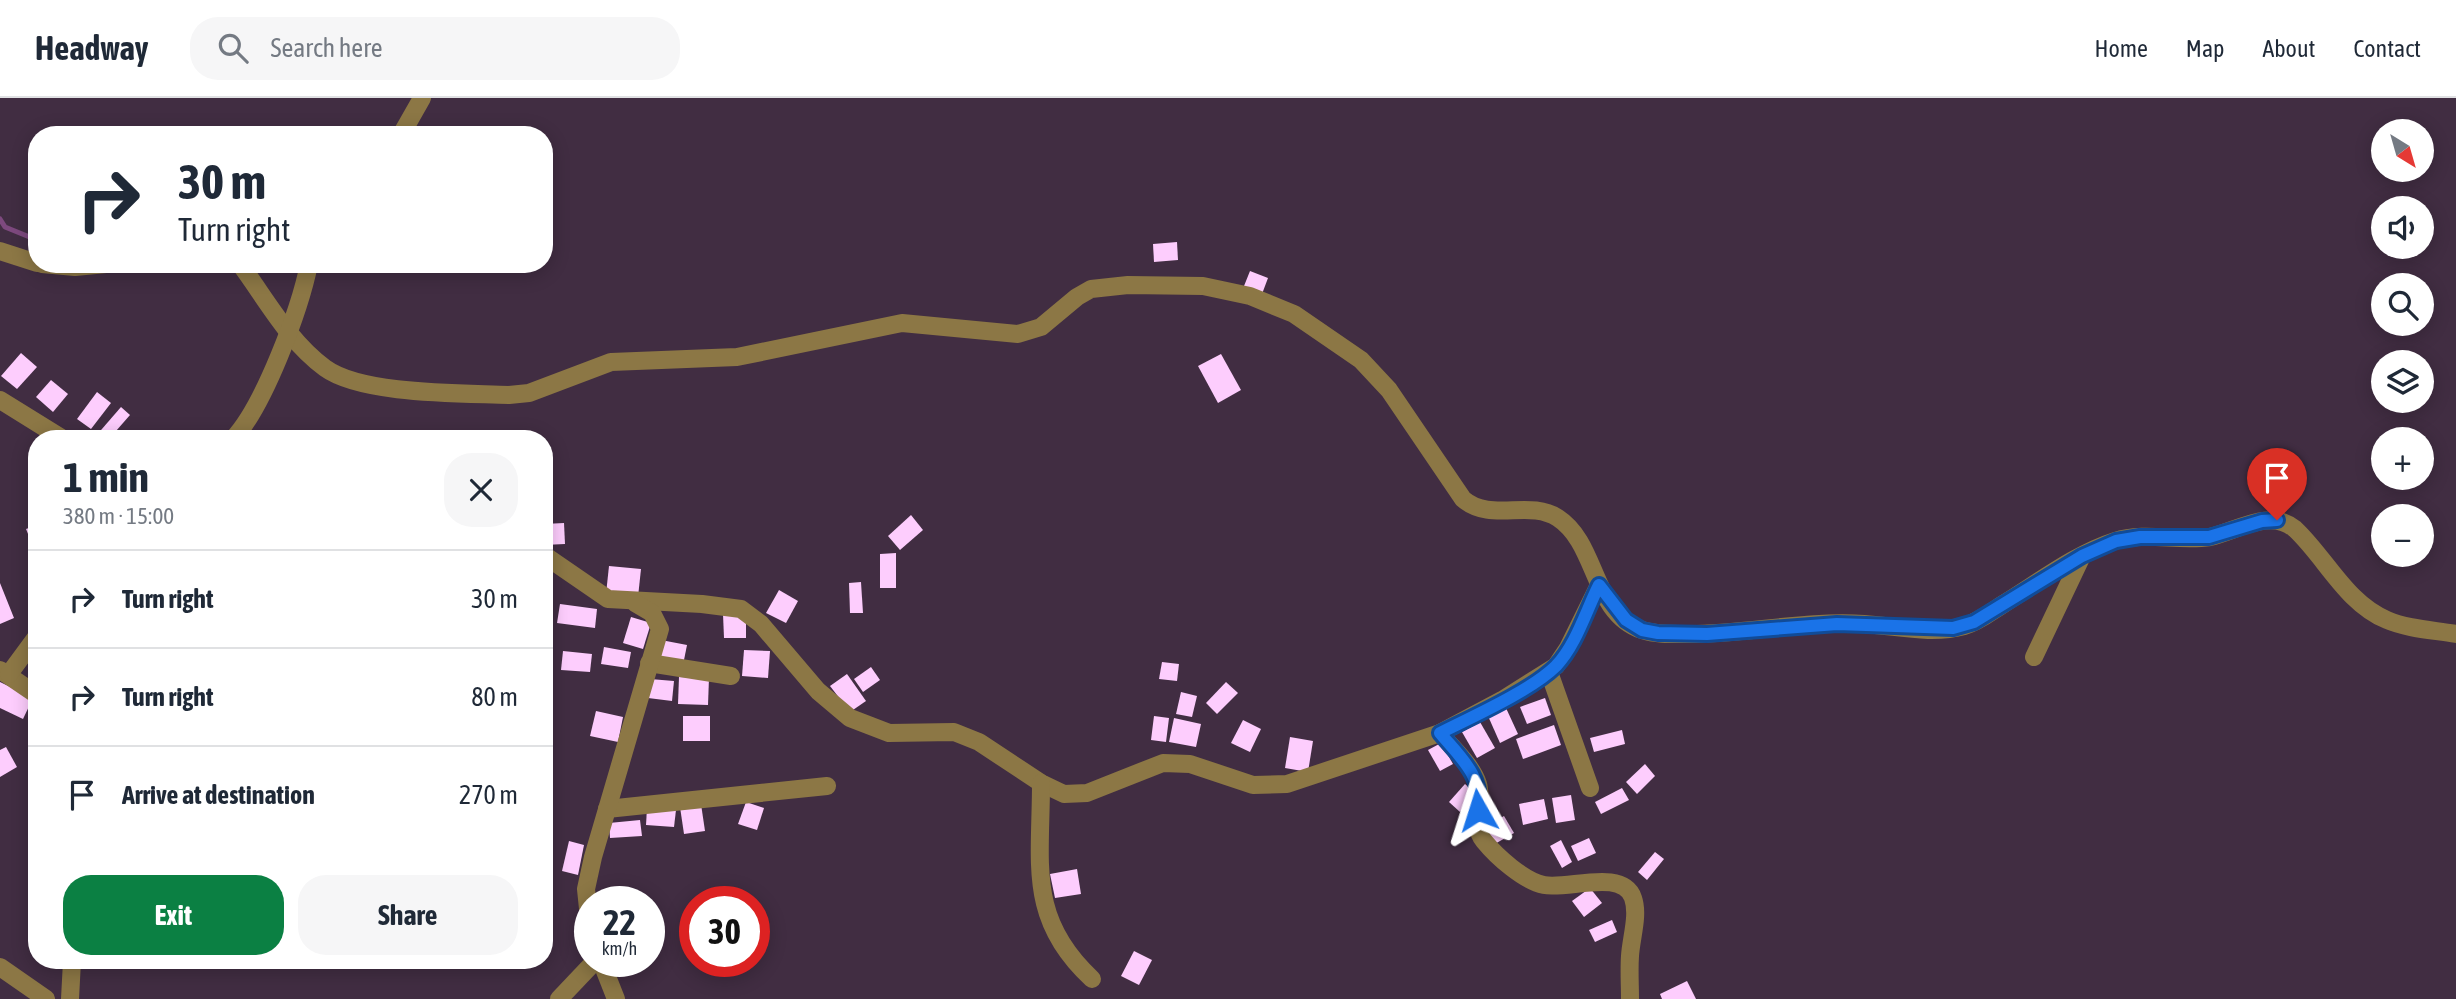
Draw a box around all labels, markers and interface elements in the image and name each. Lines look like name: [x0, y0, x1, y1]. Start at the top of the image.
search box: [190, 17, 680, 80]
text: Headway: [35, 29, 148, 67]
icon: search: [214, 29, 252, 67]
text: Search here: [270, 33, 383, 63]
text: Home: [2094, 35, 2148, 62]
text: Map: [2186, 35, 2224, 62]
text: About: [2262, 35, 2315, 62]
text: Contact: [2353, 35, 2421, 62]
north arrow: [2371, 119, 2434, 182]
map controls: [2371, 119, 2434, 567]
text: 30 m: [178, 153, 266, 209]
icon: right: [63, 154, 154, 245]
button: sound: [2371, 196, 2434, 259]
text: Turn right: [178, 211, 291, 248]
button: search: [2371, 273, 2434, 336]
button: layers: [2371, 350, 2434, 413]
button: +: [2371, 427, 2434, 490]
pin: [2247, 448, 2307, 520]
text: 1 min: [63, 453, 149, 501]
button: close: [444, 453, 518, 527]
icon: arrive: [2258, 459, 2296, 497]
text: 380 m · 15:00: [63, 503, 174, 529]
button: −: [2371, 504, 2434, 567]
icon: right: [63, 580, 101, 618]
text: Turn right: [122, 584, 213, 614]
text: 30 m: [471, 584, 518, 614]
icon: right: [63, 678, 101, 716]
text: Turn right: [122, 682, 213, 712]
text: 80 m: [471, 682, 518, 712]
position arrow: [1441, 773, 1515, 847]
icon: arrive: [63, 776, 101, 814]
text: Arrive at destination: [122, 780, 315, 810]
text: 270 m: [459, 780, 518, 810]
button: Exit: [63, 875, 284, 955]
button: Share: [298, 875, 518, 955]
speed limit sign: 30: [679, 886, 770, 977]
text: 22: [603, 902, 636, 942]
text: km/h: [602, 938, 637, 959]

